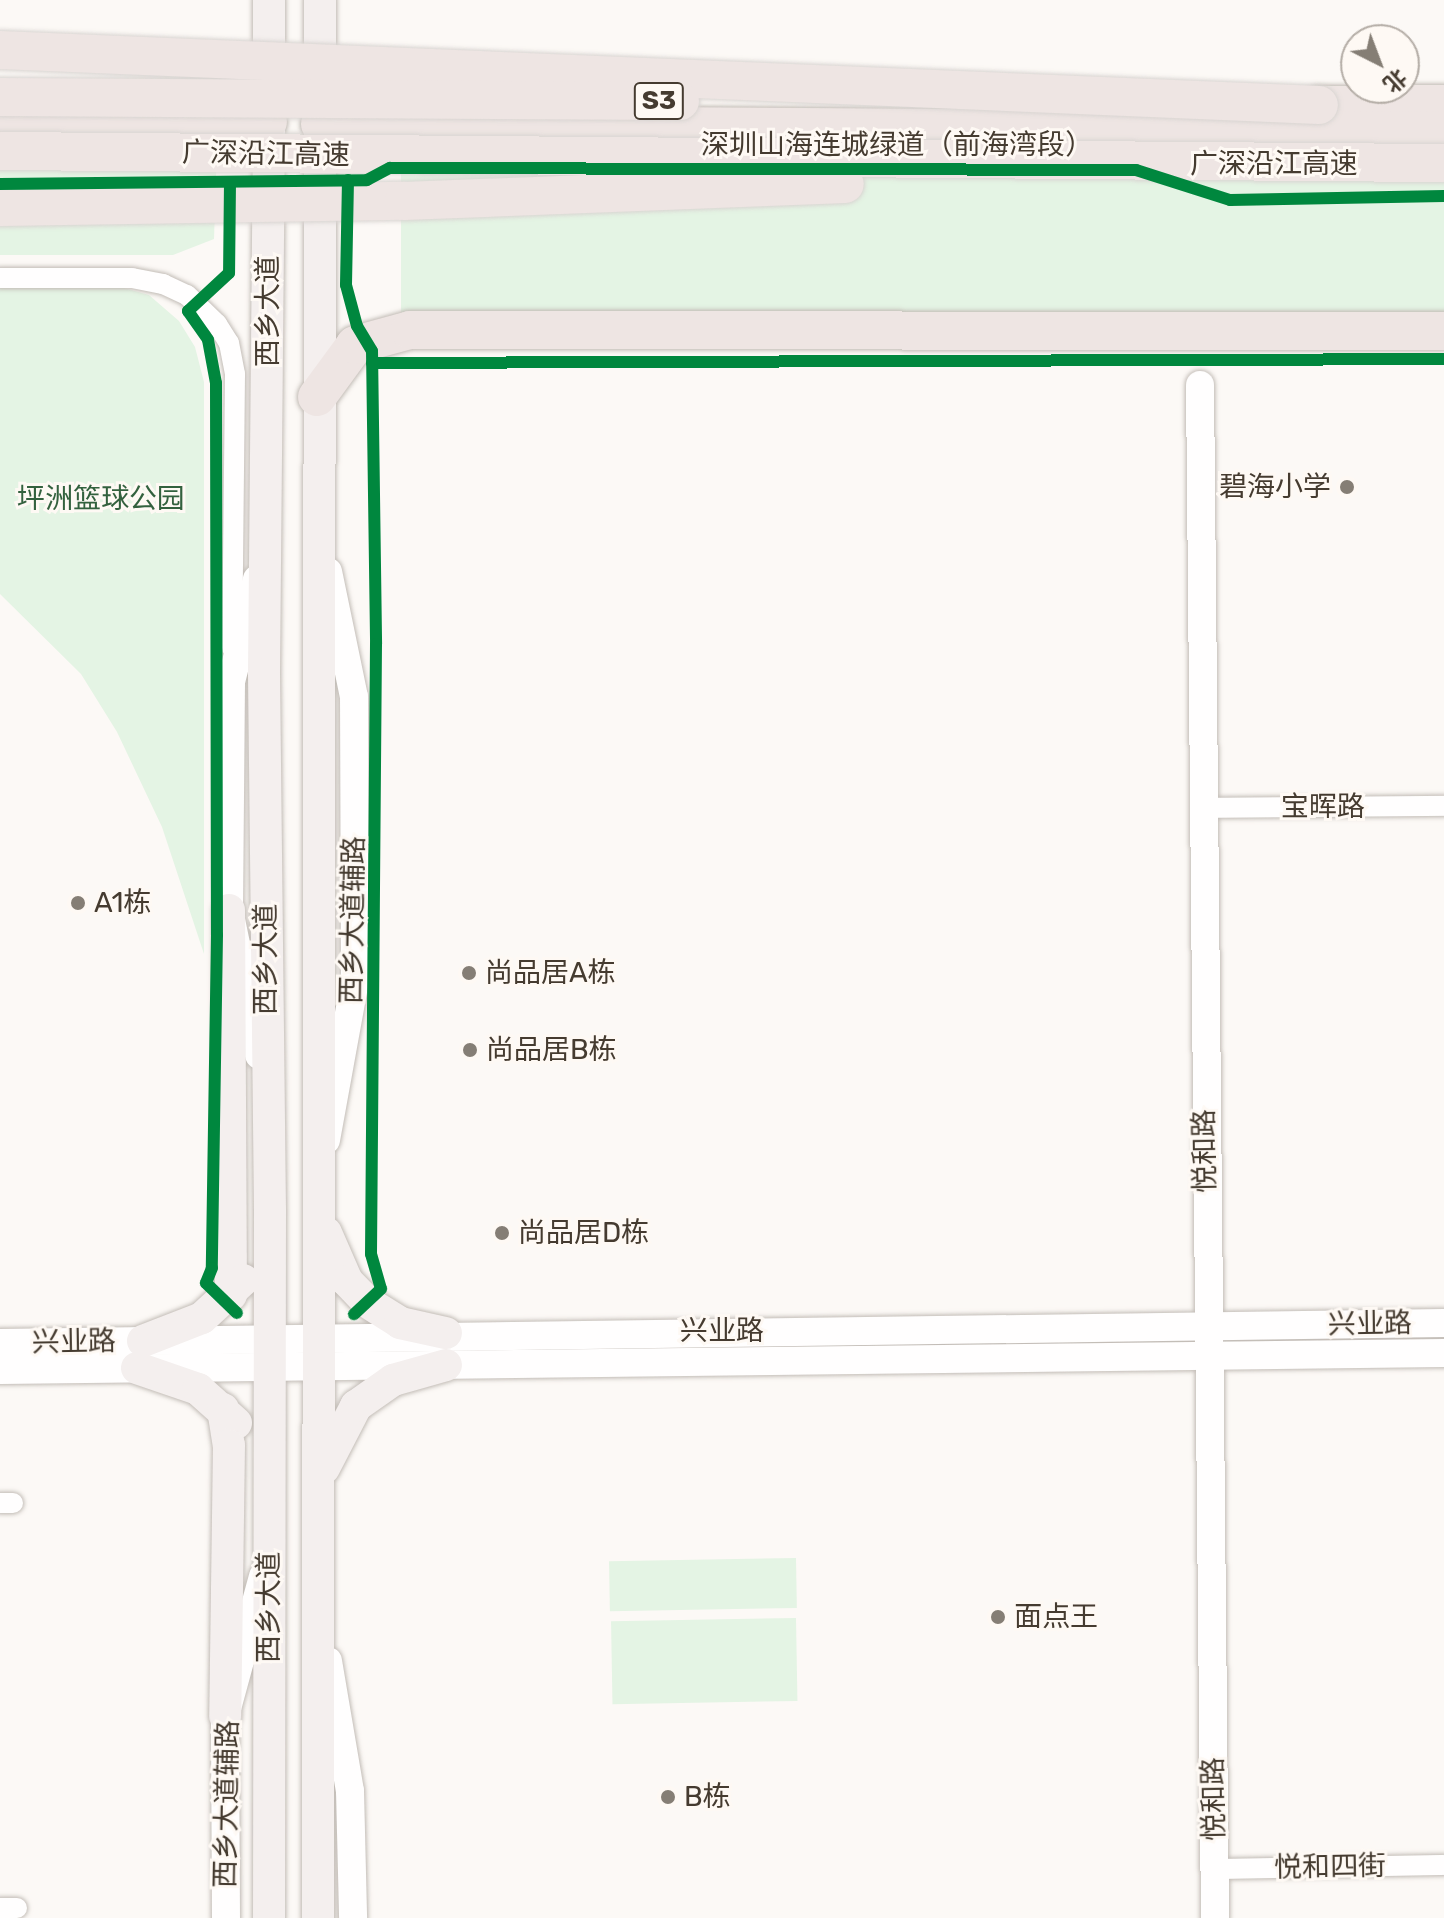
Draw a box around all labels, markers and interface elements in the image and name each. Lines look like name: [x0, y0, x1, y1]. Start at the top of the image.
north arrow: [1340, 24, 1420, 104]
text: 北: [1378, 63, 1412, 98]
road number: S3: [633, 79, 685, 123]
street label: 深圳山海连城绿道（前海湾段）: [701, 128, 1093, 162]
street label: 广深沿江高速: [182, 136, 350, 172]
street label: 广深沿江高速: [1190, 147, 1358, 181]
street label: 西乡大道: [251, 255, 285, 367]
place label: 碧海小学: [1219, 470, 1331, 504]
marker: 碧海小学: [1338, 478, 1356, 496]
park label: 坪洲篮球公园: [17, 482, 185, 516]
street label: 宝晖路: [1281, 790, 1365, 824]
street label: 西乡大道辅路: [335, 836, 371, 1004]
place label: A1栋: [94, 886, 152, 920]
marker: A1栋: [69, 894, 87, 912]
street label: 西乡大道: [249, 903, 283, 1015]
place label: 尚品居A栋: [485, 956, 616, 990]
marker: 尚品居A栋: [460, 964, 478, 982]
place label: 尚品居B栋: [486, 1033, 617, 1067]
marker: 尚品居B栋: [461, 1041, 479, 1059]
street label: 悦和路: [1187, 1109, 1223, 1193]
place label: 尚品居D栋: [518, 1216, 649, 1250]
marker: 尚品居D栋: [493, 1224, 511, 1242]
street label: 兴业路: [1328, 1306, 1412, 1342]
street label: 兴业路: [680, 1314, 764, 1348]
street label: 兴业路: [32, 1324, 116, 1360]
street label: 西乡大道: [252, 1551, 286, 1663]
place label: 面点王: [1014, 1600, 1098, 1634]
marker: 面点王: [989, 1608, 1007, 1626]
street label: 西乡大道辅路: [209, 1720, 245, 1888]
street label: 悦和路: [1196, 1757, 1232, 1841]
place label: B栋: [684, 1780, 731, 1814]
marker: B栋: [659, 1788, 677, 1806]
street label: 悦和四街: [1274, 1849, 1386, 1885]

